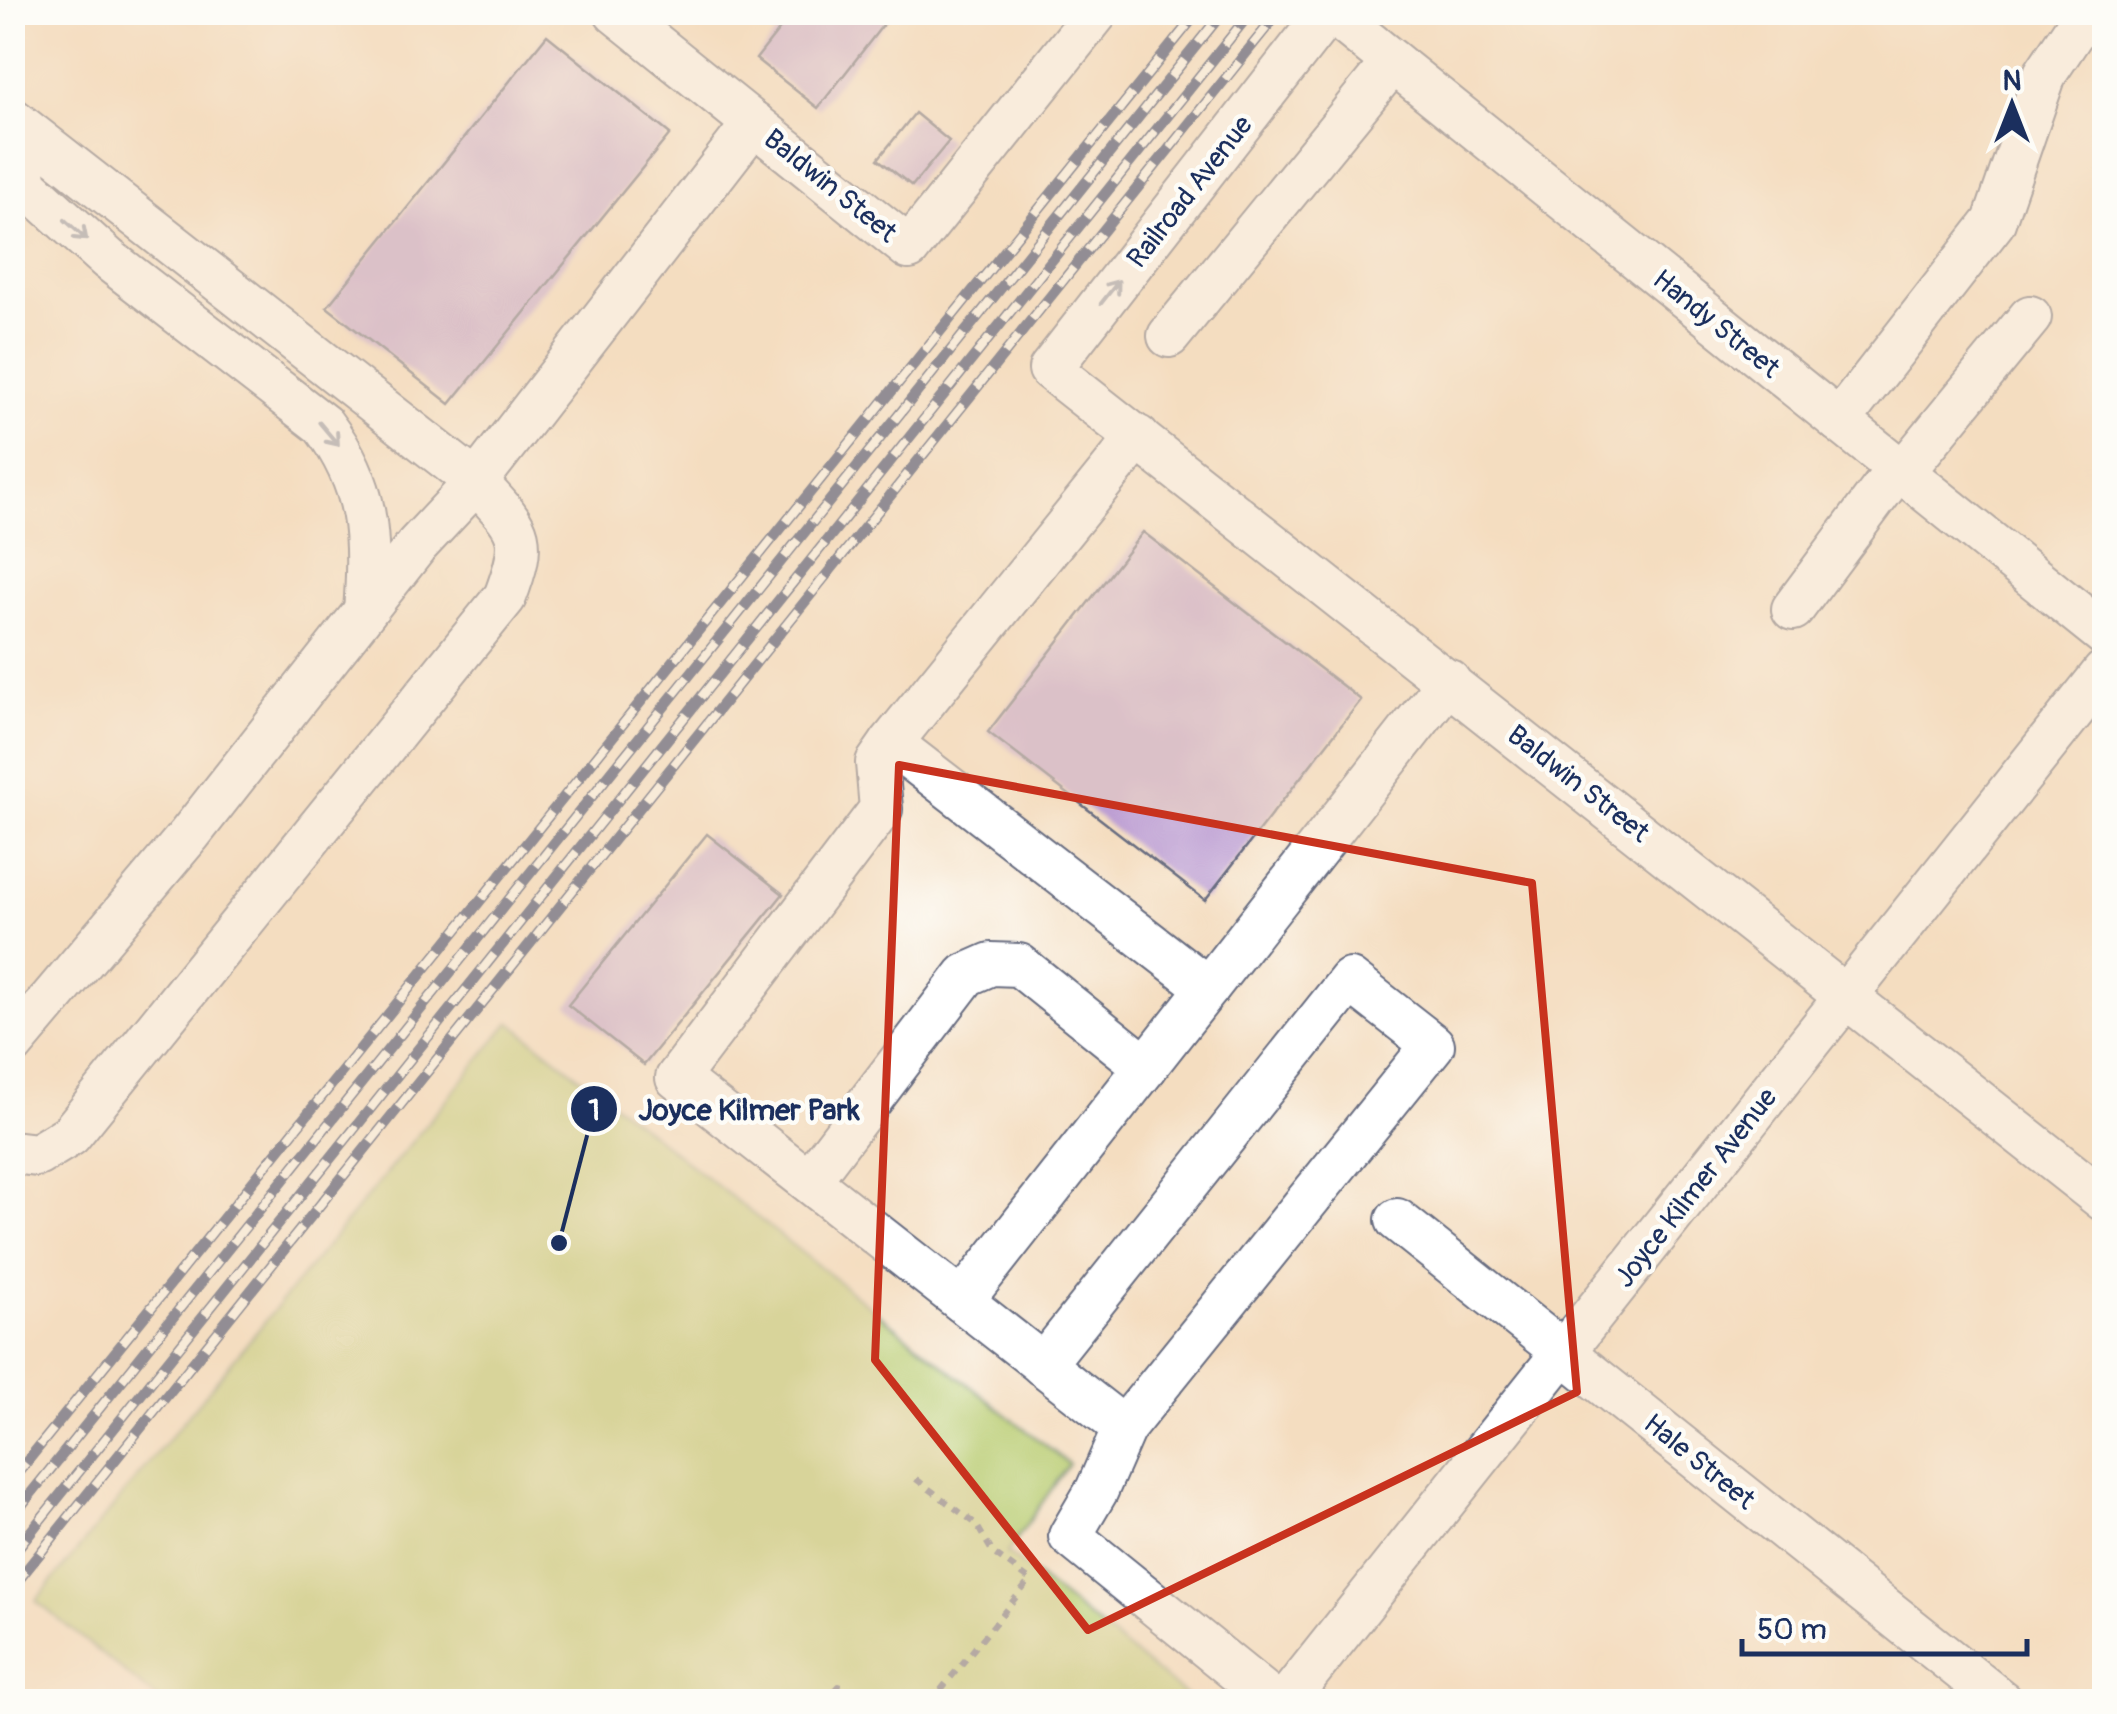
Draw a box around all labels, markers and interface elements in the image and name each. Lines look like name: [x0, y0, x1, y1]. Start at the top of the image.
north arrow: [1962, 55, 2062, 155]
text: N: [2003, 64, 2021, 99]
street label: Railroad Avenue: [1120, 108, 1261, 275]
street label: Baldwin Steet: [756, 122, 904, 251]
one-way arrow: [63, 219, 88, 242]
street label: Handy Street: [1645, 262, 1787, 386]
one-way arrow: [1099, 279, 1120, 306]
one-way arrow: [318, 420, 340, 446]
street label: Baldwin Street: [1500, 718, 1657, 851]
callout: Joyce Kilmer Park: [569, 1079, 880, 1139]
street label: Joyce Kilmer Avenue: [1607, 1081, 1785, 1295]
text: 1: [588, 1092, 600, 1129]
text: Joyce Kilmer Park: [638, 1092, 860, 1129]
street label: Hale Street: [1636, 1407, 1762, 1518]
scale bar: [1742, 1594, 2027, 1656]
text: 50 m: [1757, 1611, 1827, 1648]

